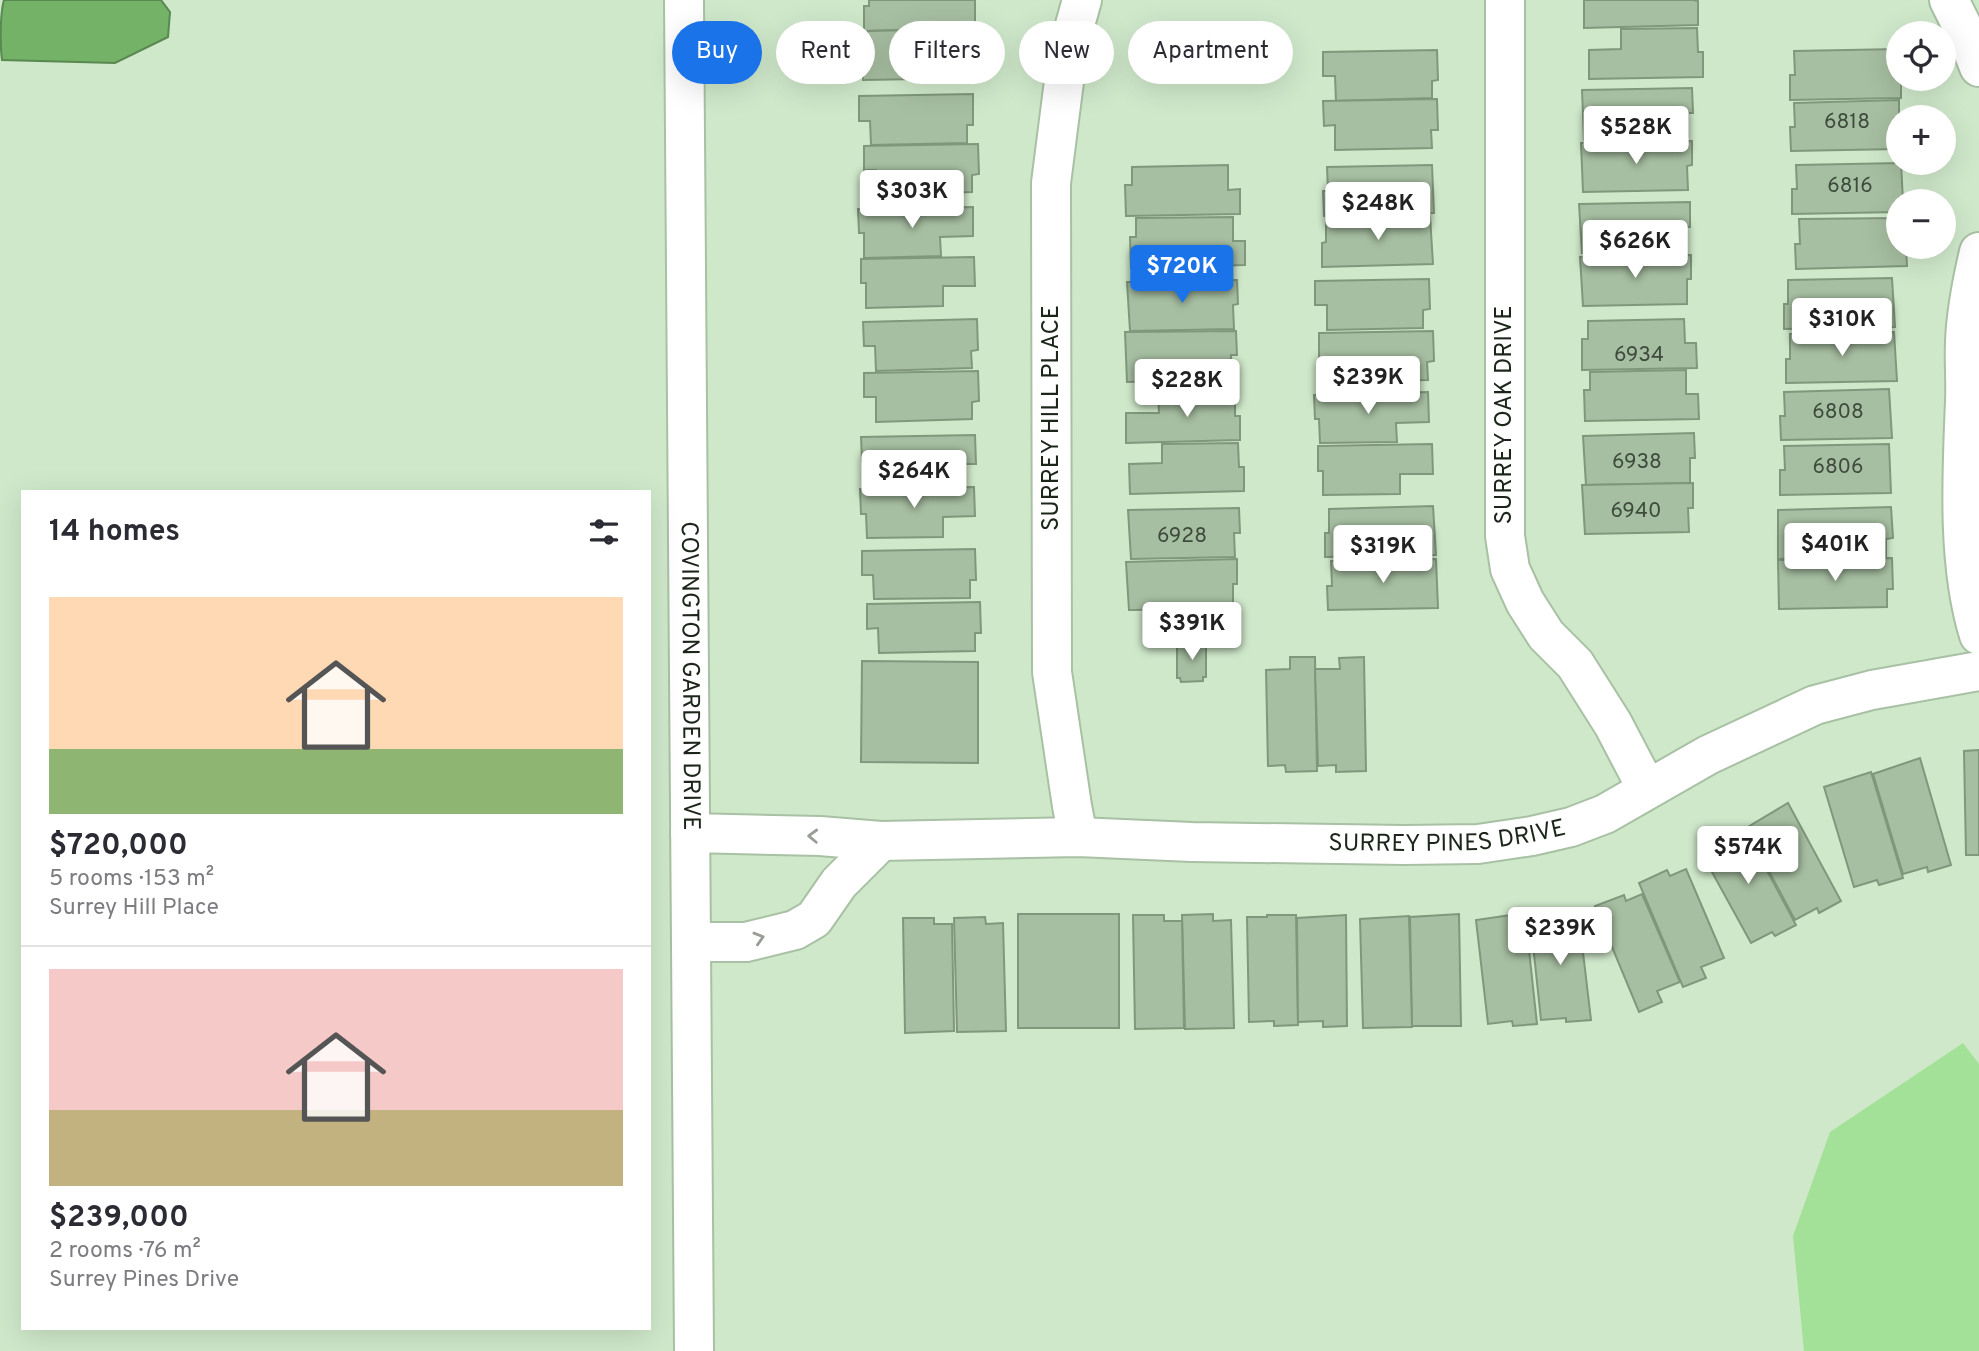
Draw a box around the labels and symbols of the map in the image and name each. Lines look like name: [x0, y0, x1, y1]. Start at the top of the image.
pin: $528K: [1587, 106, 1685, 166]
house number: 6818: [1824, 109, 1870, 136]
pin: $303K: [863, 170, 961, 230]
house number: 6816: [1827, 173, 1873, 200]
pin: $248K: [1329, 182, 1427, 242]
pin: $626K: [1586, 220, 1684, 280]
pin: $720K: [1133, 246, 1231, 305]
pin: $310K: [1793, 298, 1891, 358]
street label: SURREY HILL PLACE: [1037, 305, 1067, 531]
street label: SURREY OAK DRIVE: [1490, 305, 1520, 525]
house number: 6934: [1614, 342, 1664, 369]
pin: $239K: [1319, 356, 1417, 416]
pin: $228K: [1138, 360, 1236, 419]
house number: 6808: [1812, 399, 1864, 426]
house number: 6938: [1612, 449, 1662, 476]
pin: $264K: [865, 450, 963, 510]
house number: 6806: [1812, 454, 1864, 481]
house number: 6940: [1611, 498, 1661, 525]
street label: COVINGTON GARDEN DRIVE: [673, 521, 705, 831]
house number: 6928: [1157, 523, 1207, 550]
pin: $401K: [1786, 524, 1884, 583]
pin: $319K: [1334, 526, 1432, 585]
pin: $391K: [1143, 602, 1241, 662]
street label: SURREY PINES DRIVE: [1328, 814, 1569, 860]
pin: $574K: [1699, 826, 1797, 886]
one-way arrow: [807, 828, 818, 843]
pin: $239K: [1511, 908, 1609, 967]
one-way arrow: [753, 932, 765, 947]

